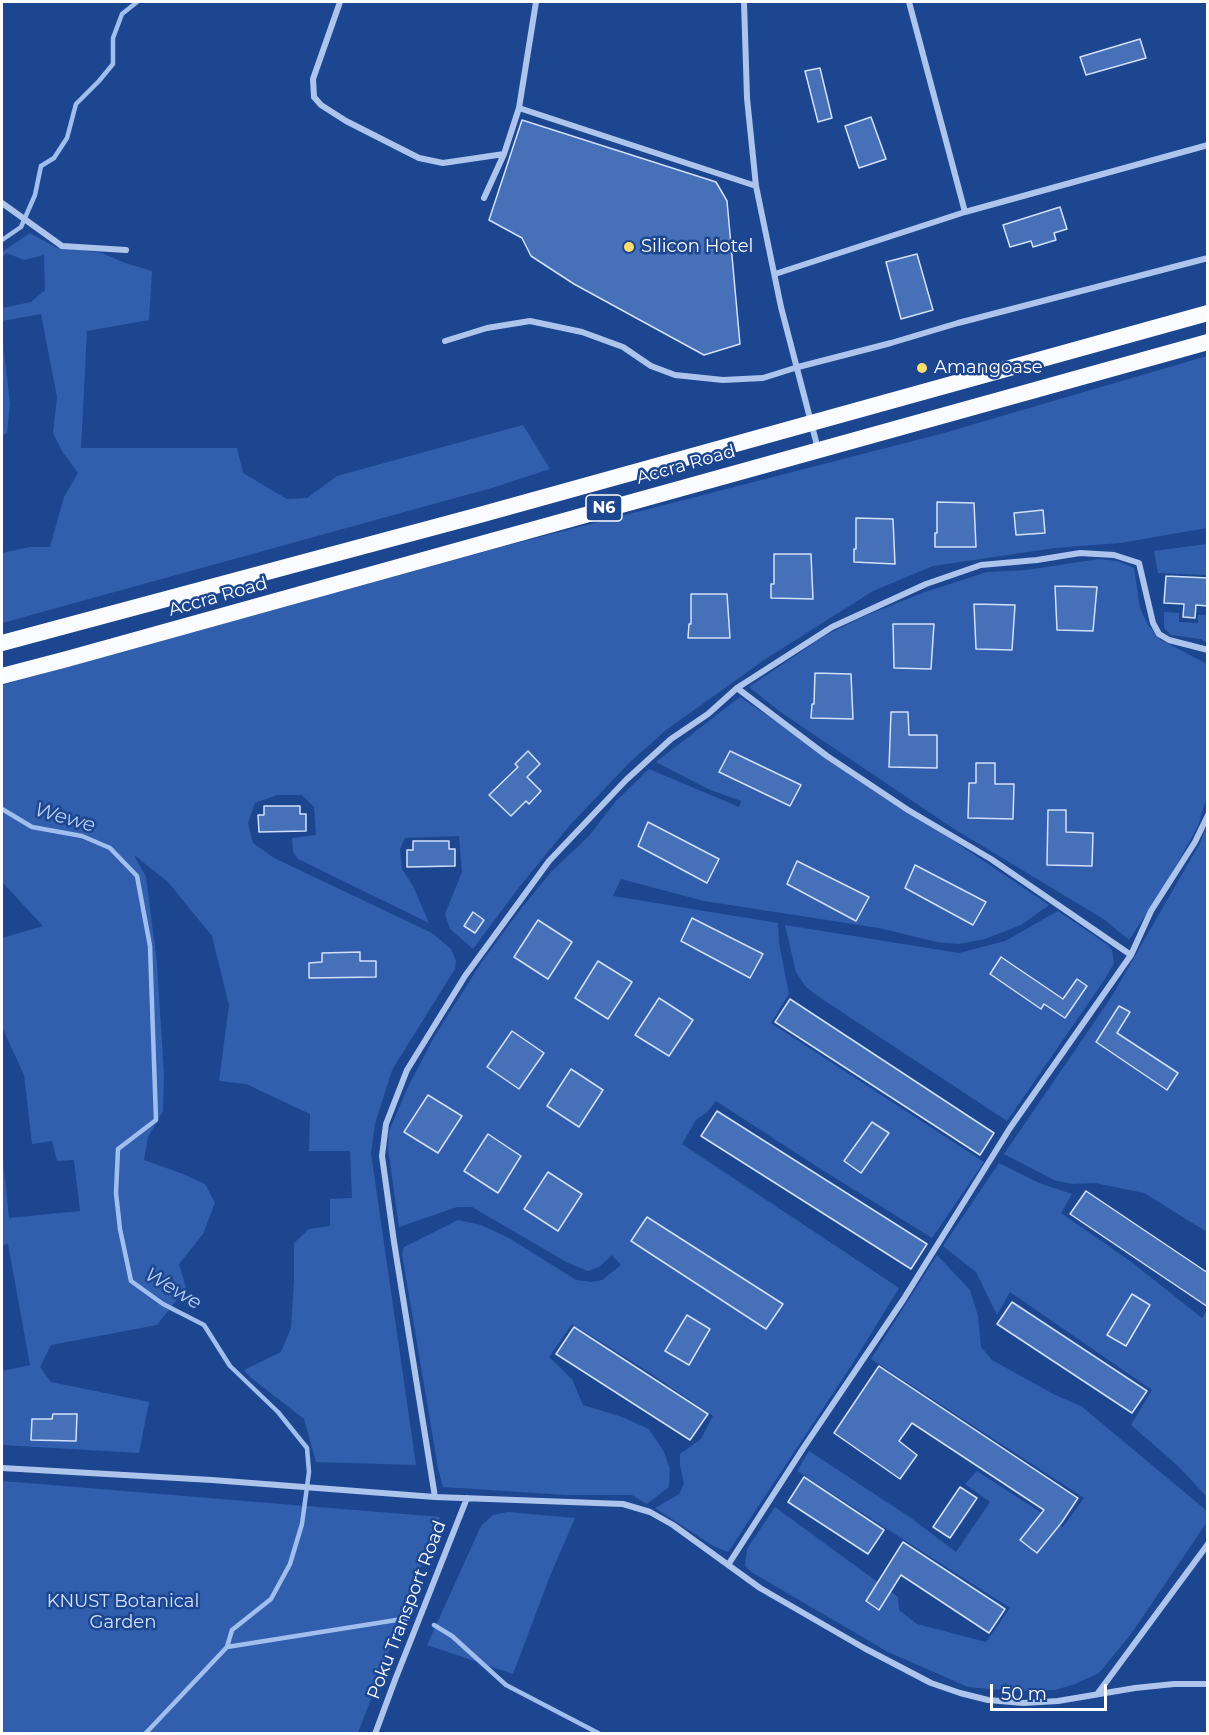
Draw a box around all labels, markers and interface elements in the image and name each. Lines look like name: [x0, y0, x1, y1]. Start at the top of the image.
place label: Silicon Hotel: [641, 236, 753, 258]
marker: Silicon Hotel: [622, 240, 636, 254]
place label: Amangoase: [934, 357, 1043, 379]
marker: Amangoase: [915, 361, 929, 375]
street label: Accra Road: [634, 441, 738, 489]
road number: N6: [586, 495, 622, 521]
street label: Accra Road: [166, 573, 270, 621]
water label: Wewe: [32, 798, 98, 838]
water label: Wewe: [140, 1263, 206, 1315]
street label: Poku Transport Road: [363, 1518, 451, 1702]
park label: KNUST Botanical Garden: [47, 1591, 199, 1634]
scale bar: [993, 1672, 1110, 1710]
text: 50 m: [1001, 1683, 1047, 1705]

